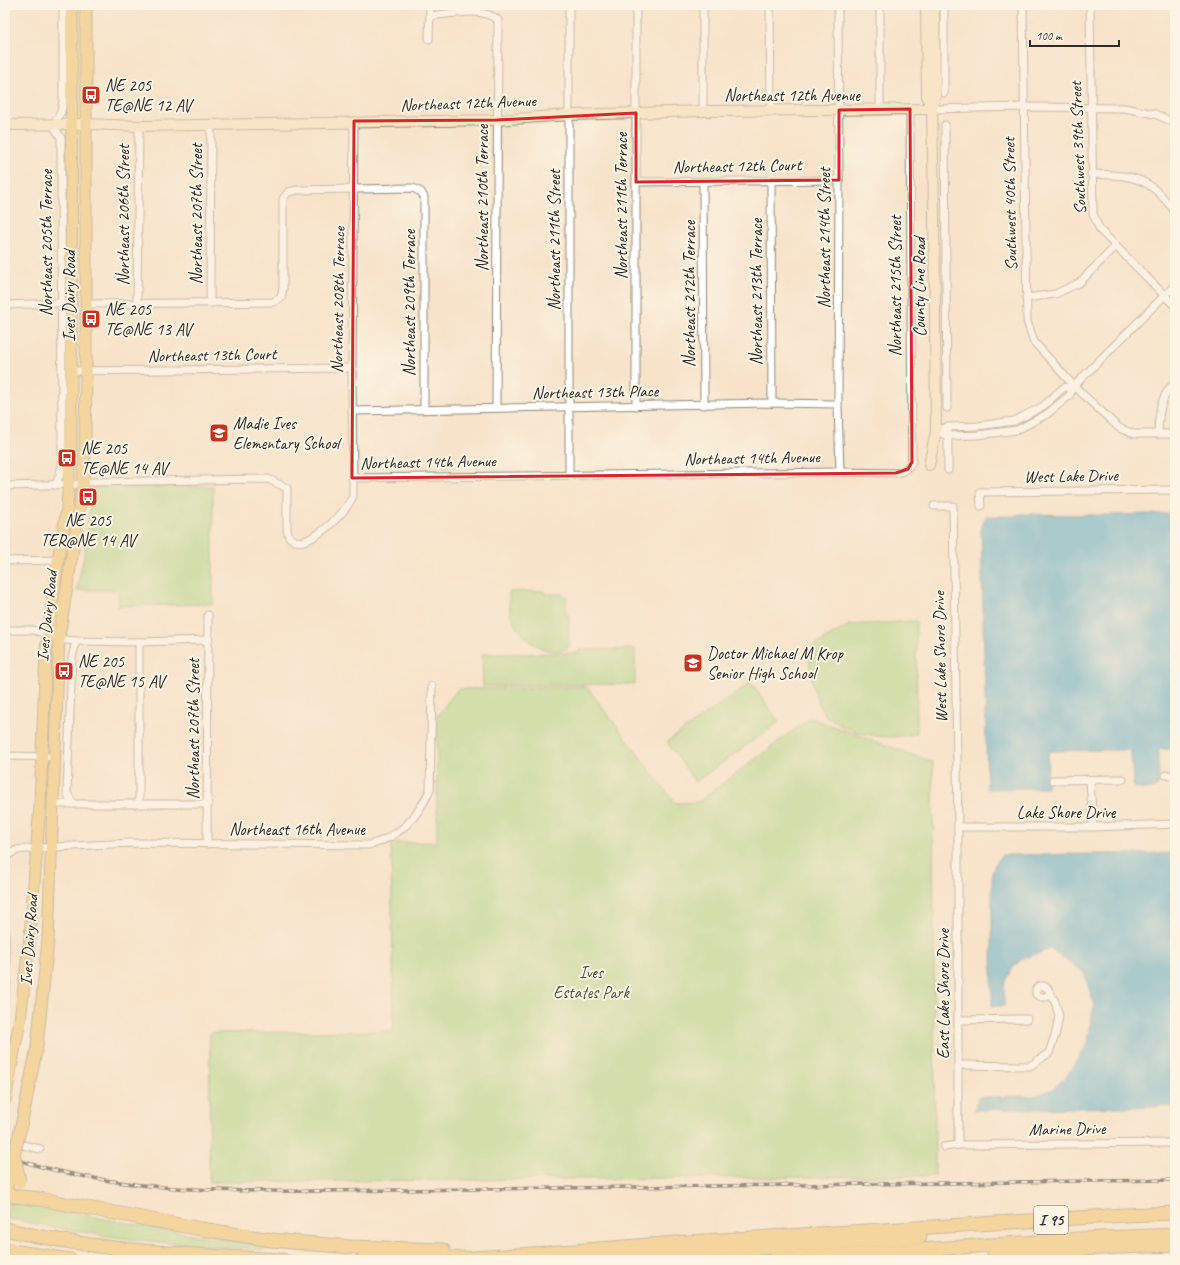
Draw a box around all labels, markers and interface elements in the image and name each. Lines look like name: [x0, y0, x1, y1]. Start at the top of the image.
scale bar: [1030, 22, 1119, 48]
text: 100 m: [1036, 28, 1063, 44]
place label: NE 205 TE@NE 12 AV: [105, 75, 195, 116]
street label: Southwest 39th Street: [1065, 79, 1091, 215]
bus stop icon: NE 205 TE@NE 12 AV: [80, 84, 102, 106]
street label: Northeast 12th Avenue: [724, 85, 861, 106]
street label: Northeast 12th Avenue: [400, 90, 538, 116]
street label: Northeast 210th Terrace: [472, 123, 493, 271]
street label: Northeast 211th Terrace: [611, 131, 632, 279]
street label: Southwest 40th Street: [998, 135, 1022, 271]
street label: Northeast 207th Street: [186, 141, 207, 284]
street label: Northeast 206th Street: [113, 142, 134, 285]
street label: Northeast 12th Court: [673, 154, 804, 178]
street label: Northeast 214th Street: [814, 165, 835, 308]
street label: Northeast 211th Street: [544, 167, 565, 310]
street label: Northeast 205th Terrace: [36, 168, 57, 316]
street label: Northeast 215th Street: [885, 213, 906, 356]
street label: Northeast 213th Terrace: [746, 217, 767, 365]
street label: Northeast 212th Terrace: [679, 219, 700, 367]
street label: Northeast 208th Terrace: [326, 225, 350, 373]
street label: Northeast 209th Terrace: [399, 228, 420, 376]
street label: County Line Road: [909, 234, 930, 337]
street label: Ives Dairy Road: [59, 247, 80, 342]
place label: NE 205 TE@NE 13 AV: [105, 299, 195, 340]
bus stop icon: NE 205 TE@NE 13 AV: [80, 308, 102, 330]
street label: Northeast 13th Court: [148, 343, 279, 367]
street label: Northeast 13th Place: [532, 380, 660, 404]
place label: Madie Ives Elementary School: [233, 413, 342, 454]
school or university icon: Madie Ives Elementary School: [208, 422, 230, 444]
place label: NE 205 TE@NE 14 AV: [81, 438, 171, 479]
street label: Northeast 14th Avenue: [684, 446, 821, 470]
bus stop icon: NE 205 TE@NE 14 AV: [56, 447, 78, 469]
street label: Northeast 14th Avenue: [360, 450, 497, 474]
street label: West Lake Drive: [1024, 465, 1120, 487]
bus stop icon: NE 205 TER@NE 14 AV: [77, 486, 99, 508]
place label: NE 205 TER@NE 14 AV: [41, 510, 139, 551]
street label: Ives Dairy Road: [32, 566, 63, 663]
street label: West Lake Shore Drive: [928, 590, 952, 723]
place label: Doctor Michael M Krop Senior High School: [707, 643, 845, 684]
place label: NE 205 TE@NE 15 AV: [78, 651, 168, 692]
school or university icon: Doctor Michael M Krop Senior High School: [682, 652, 704, 674]
street label: Northeast 207th Street: [183, 656, 204, 799]
bus stop icon: NE 205 TE@NE 15 AV: [53, 660, 75, 682]
street label: Lake Shore Drive: [1017, 802, 1117, 823]
street label: Northeast 16th Avenue: [229, 819, 366, 840]
street label: Ives Dairy Road: [15, 890, 43, 986]
street label: East Lake Shore Drive: [933, 928, 954, 1059]
park label: Ives Estates Park: [553, 962, 630, 1003]
street label: Marine Drive: [1028, 1118, 1107, 1140]
road number: I 95: [1034, 1206, 1068, 1234]

